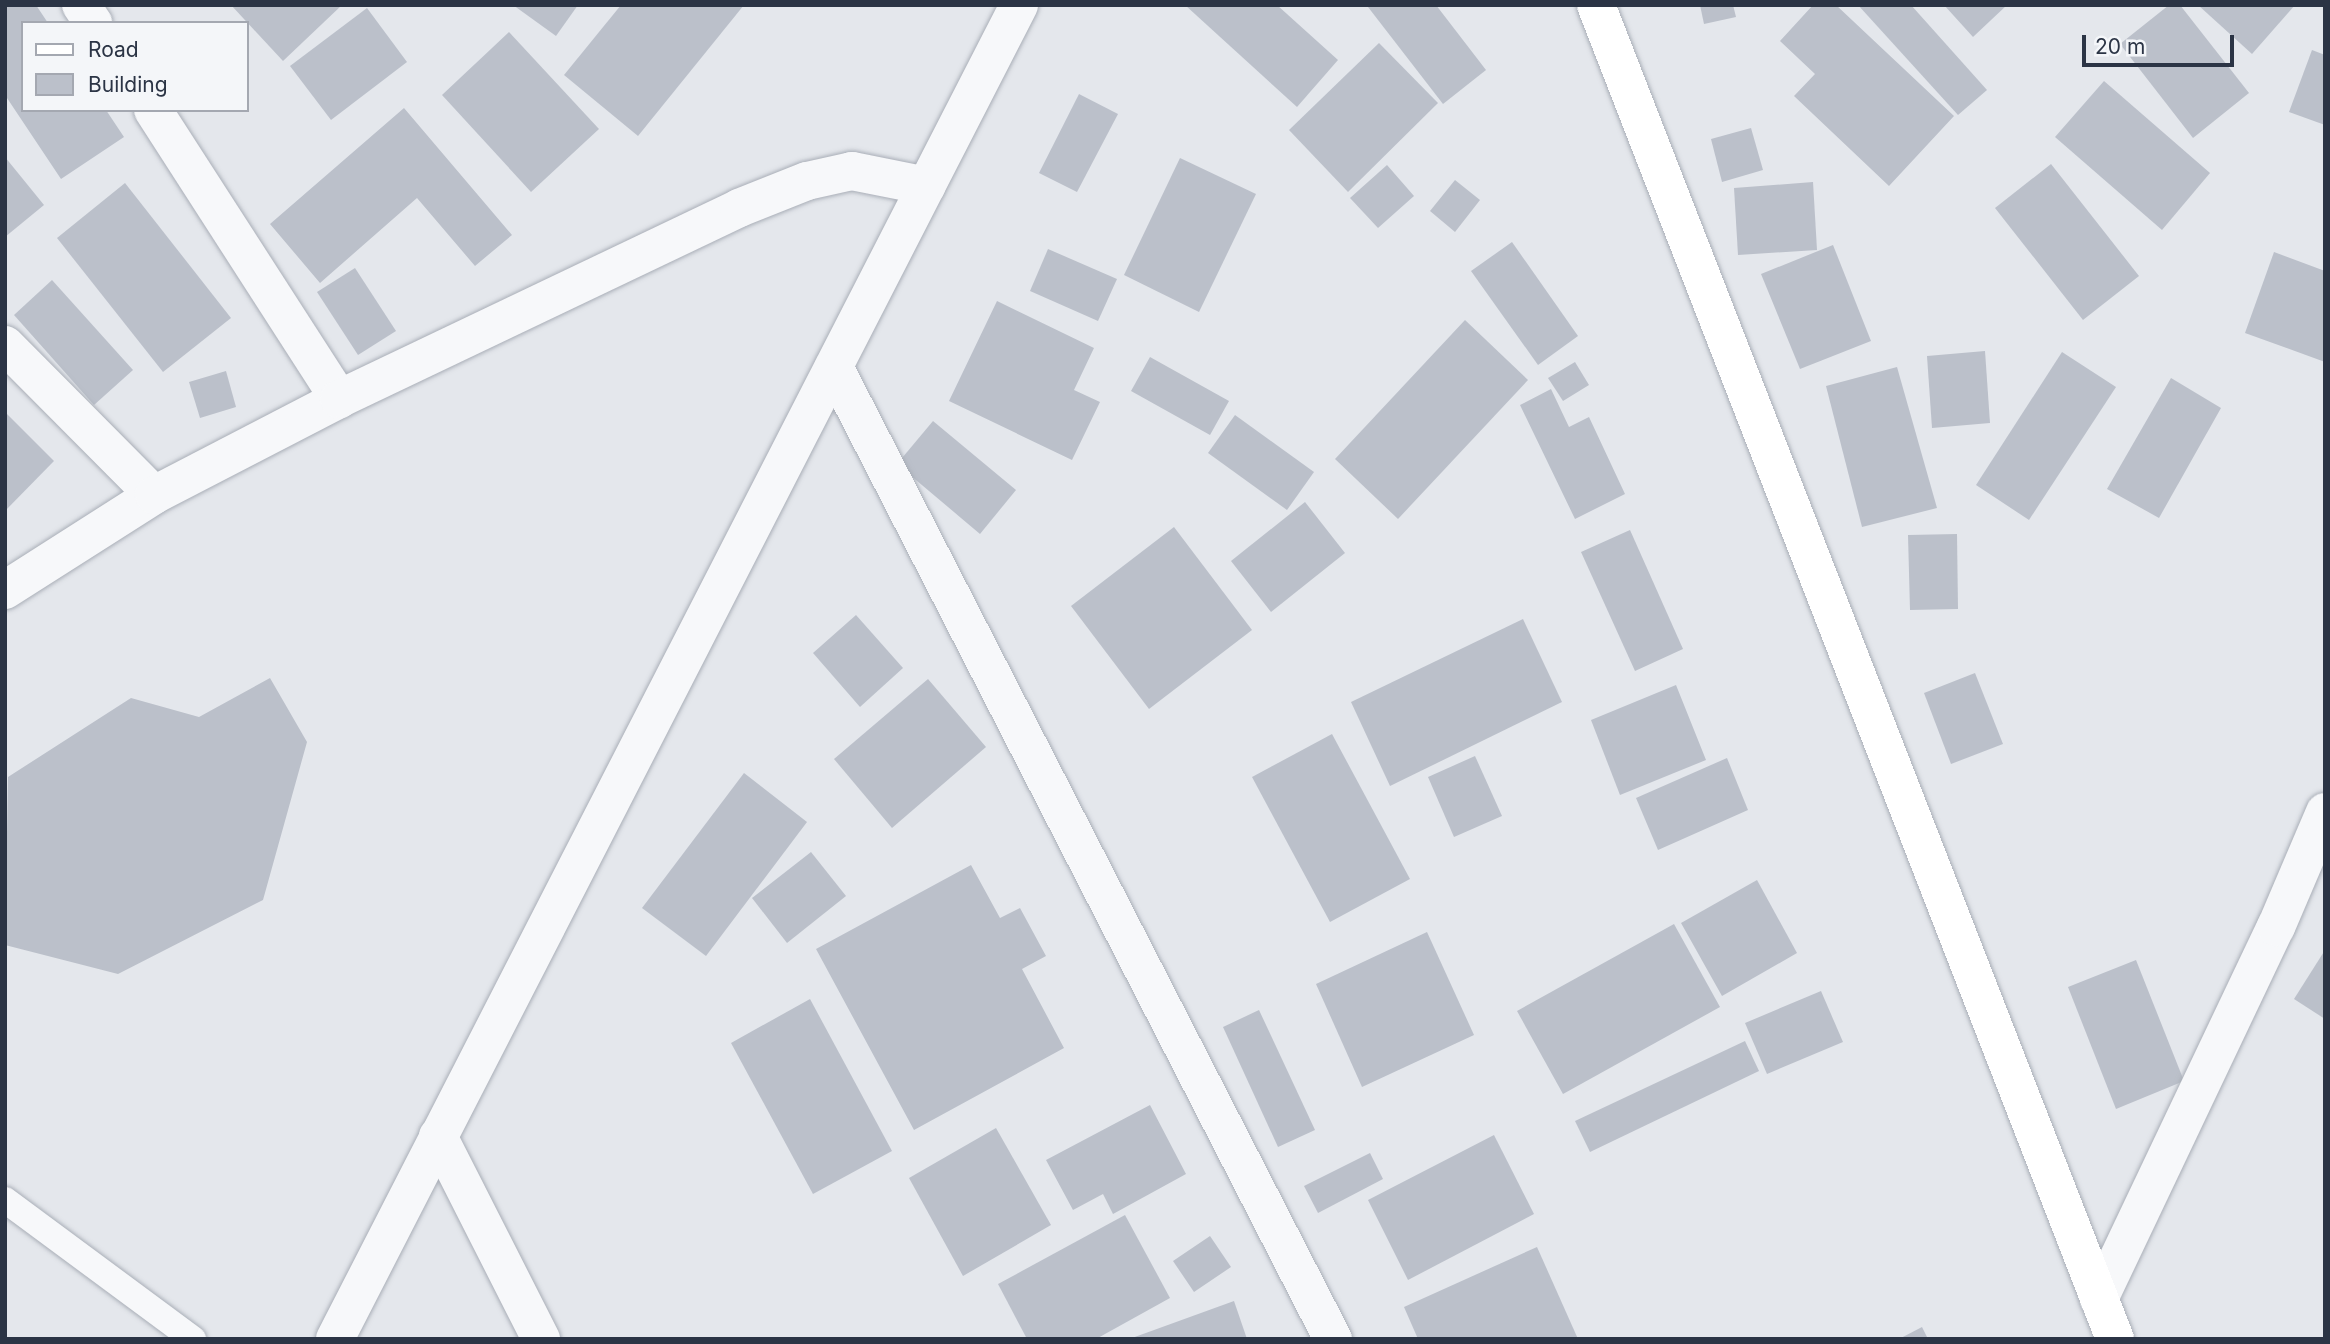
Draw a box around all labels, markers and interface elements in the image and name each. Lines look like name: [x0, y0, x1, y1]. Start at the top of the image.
legend: [21, 21, 248, 112]
scale bar: [2085, 21, 2237, 65]
text: 20 m: [2095, 34, 2145, 59]
text: Road: [88, 37, 139, 62]
text: Building: [88, 72, 168, 97]

